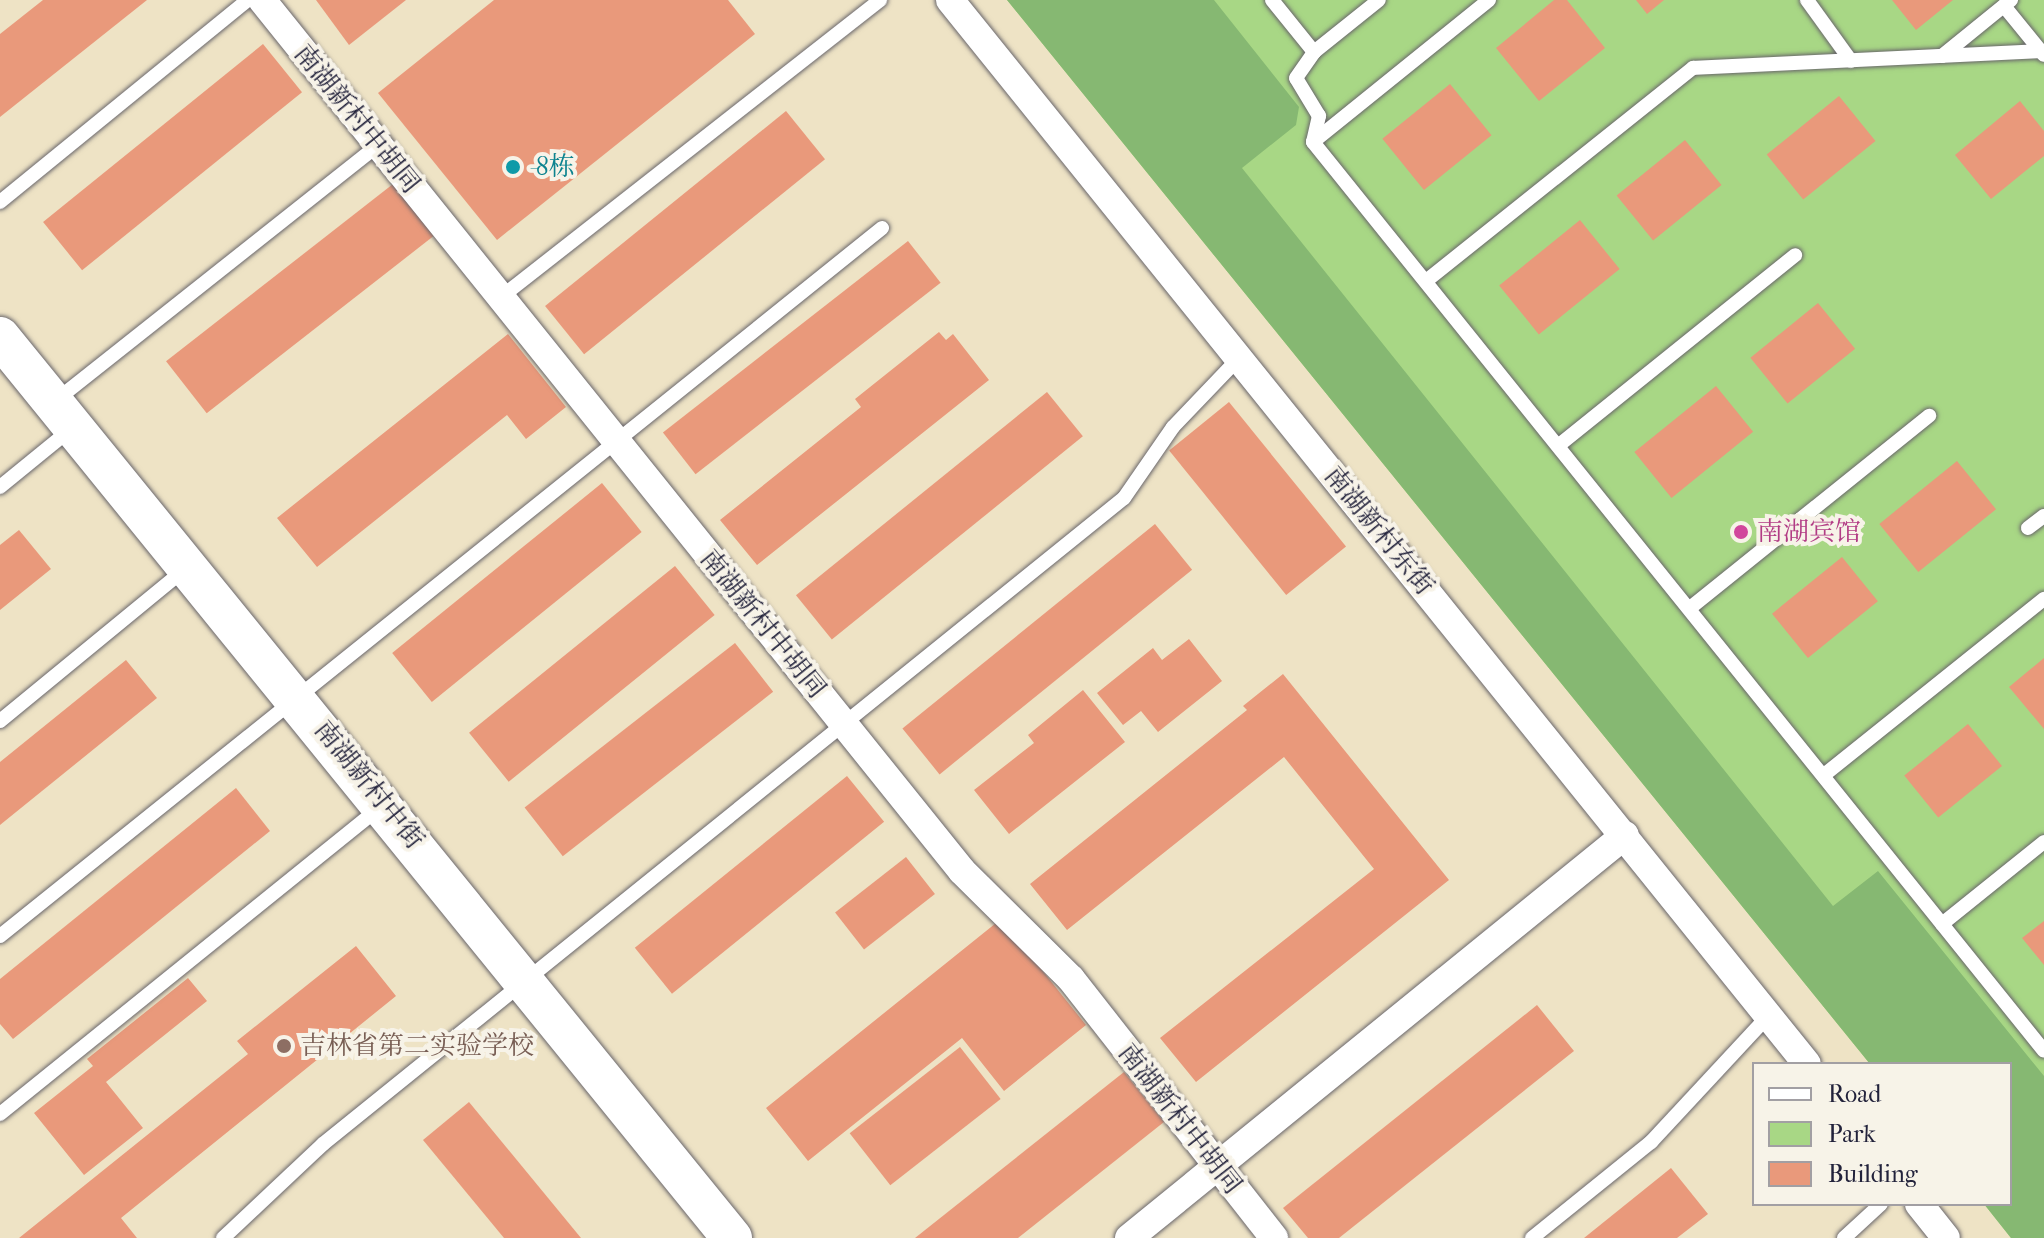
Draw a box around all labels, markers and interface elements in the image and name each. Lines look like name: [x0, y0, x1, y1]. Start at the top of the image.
street label: 南湖新村中胡同: [288, 38, 426, 200]
place label: -8栋: [529, 151, 575, 183]
marker: -8栋: [504, 158, 522, 176]
street label: 南湖新村东街: [1318, 461, 1440, 601]
place label: 南湖宾馆: [1757, 516, 1861, 548]
marker: 南湖宾馆: [1732, 523, 1750, 541]
street label: 南湖新村中胡同: [694, 543, 832, 705]
street label: 南湖新村中街: [308, 715, 430, 855]
place label: 吉林省第二实验学校: [300, 1030, 534, 1062]
marker: 吉林省第二实验学校: [275, 1037, 293, 1055]
street label: 南湖新村中胡同: [1112, 1038, 1248, 1200]
legend: [1752, 1062, 2012, 1206]
text: Road: [1828, 1080, 1881, 1108]
text: Park: [1828, 1120, 1876, 1148]
text: Building: [1828, 1160, 1918, 1188]

